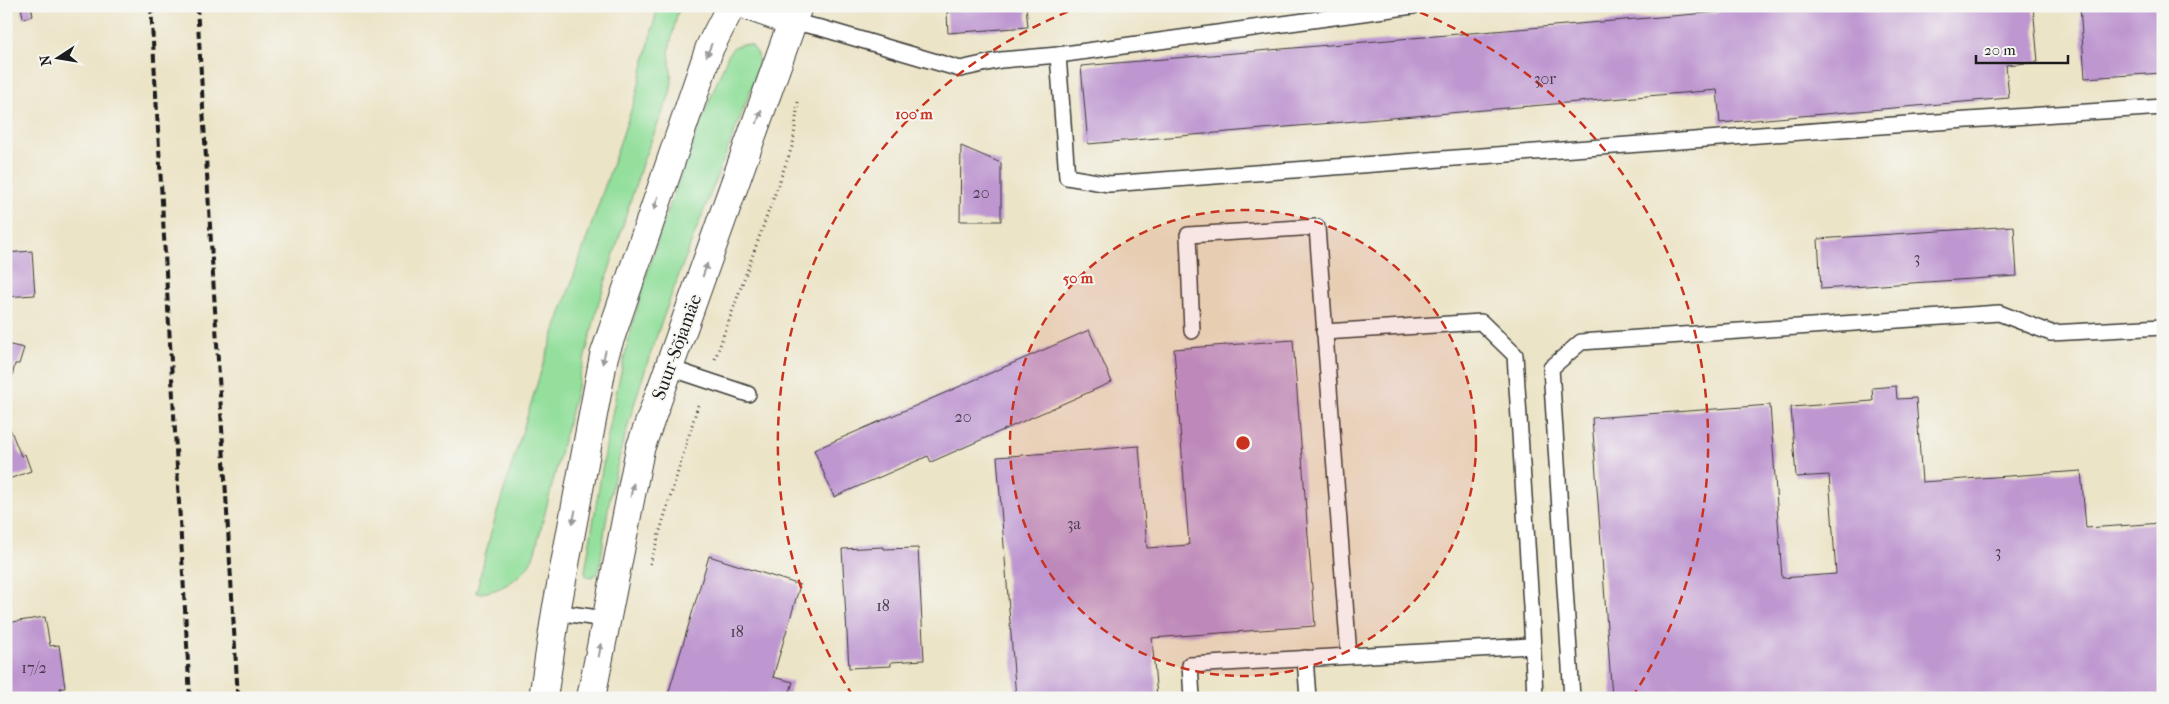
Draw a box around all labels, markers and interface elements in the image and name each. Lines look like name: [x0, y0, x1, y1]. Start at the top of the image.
north arrow: [32, 32, 82, 82]
scale bar: [1976, 32, 2069, 64]
text: 20 m: [1984, 41, 2016, 59]
one-way arrow: [705, 42, 713, 57]
text: N: [36, 53, 55, 68]
house number: 30r: [1534, 69, 1556, 88]
text: 100 m: [895, 105, 933, 123]
one-way arrow: [755, 109, 763, 124]
house number: 20: [972, 183, 990, 202]
one-way arrow: [652, 196, 660, 211]
house number: 3: [1914, 248, 1920, 267]
one-way arrow: [701, 262, 709, 277]
text: 50 m: [1063, 269, 1094, 287]
street label: Suur-Sõjamäe: [648, 291, 706, 403]
one-way arrow: [600, 350, 608, 365]
house number: 20: [954, 407, 972, 426]
centre of rings: [1234, 434, 1252, 452]
one-way arrow: [628, 482, 636, 498]
one-way arrow: [570, 509, 578, 525]
house number: 3a: [1067, 514, 1082, 533]
house number: 3: [1995, 542, 2001, 561]
house number: 18: [876, 596, 890, 615]
house number: 18: [730, 622, 744, 641]
one-way arrow: [596, 641, 604, 657]
house number: 17/2: [21, 658, 47, 677]

